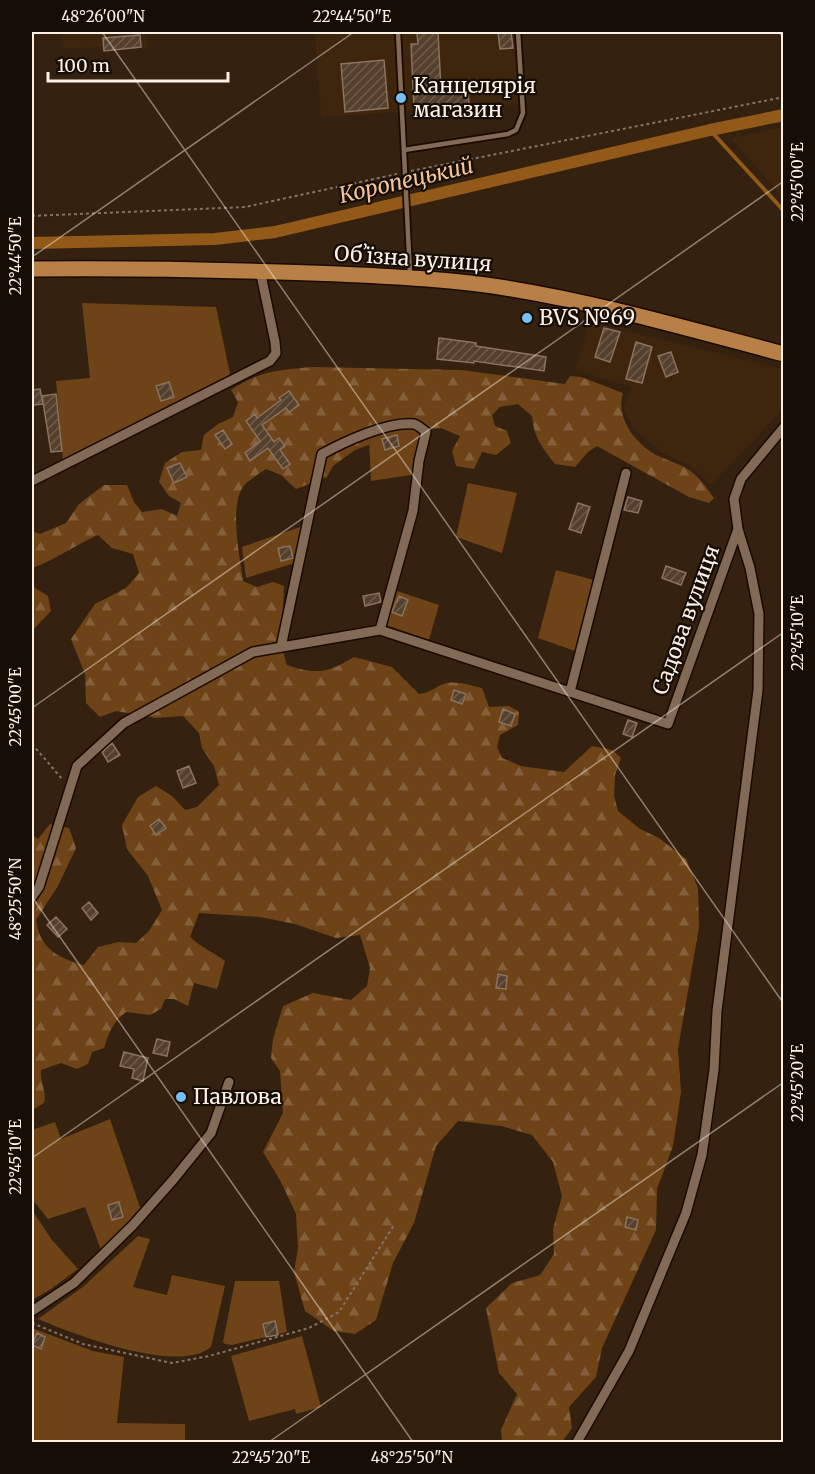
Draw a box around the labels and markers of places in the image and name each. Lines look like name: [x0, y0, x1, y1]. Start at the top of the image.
place label: Канцелярія магазин: [413, 72, 536, 123]
marker: Канцелярія магазин: [394, 91, 408, 105]
place label: BVS №69: [539, 304, 635, 331]
marker: BVS №69: [520, 311, 534, 325]
place label: Павлова: [193, 1083, 282, 1110]
marker: Павлова: [174, 1090, 188, 1104]

